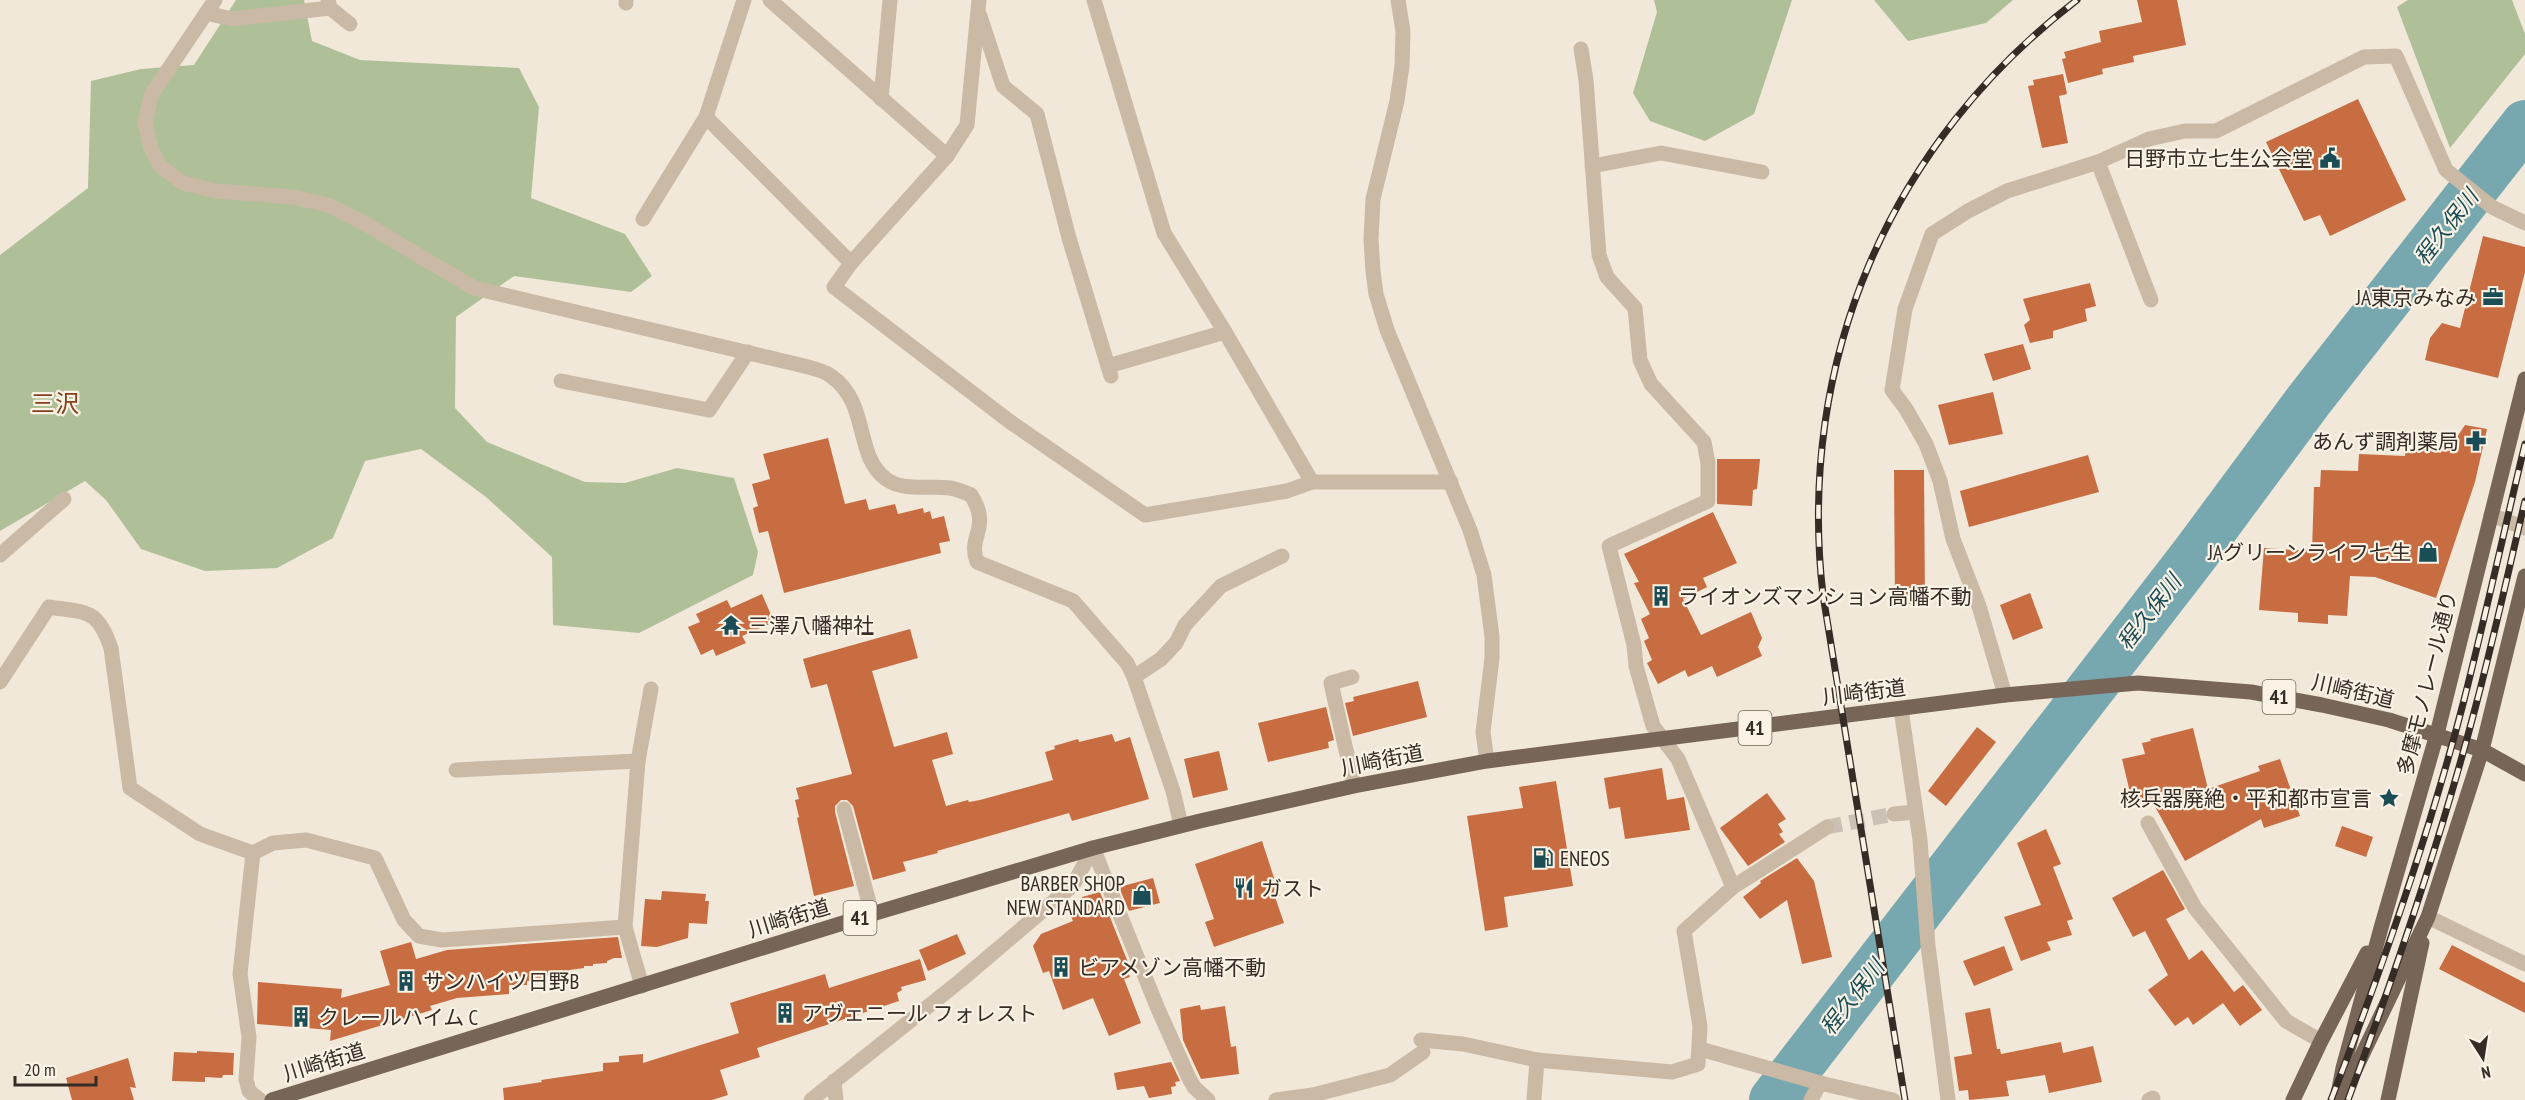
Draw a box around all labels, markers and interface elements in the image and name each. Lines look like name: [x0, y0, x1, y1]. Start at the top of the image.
place label: 日野市立七生公会堂: [2124, 145, 2313, 172]
public building icon: 日野市立七生公会堂: [2318, 146, 2342, 170]
water label: 程久保川: [2408, 182, 2485, 270]
place label: JA東京みなみ: [2355, 284, 2476, 311]
office icon: JA東京みなみ: [2481, 285, 2505, 309]
district label: 三沢: [31, 388, 79, 419]
place label: あんず調剤薬局: [2312, 428, 2459, 455]
pharmacy icon: あんず調剤薬局: [2464, 429, 2488, 453]
place label: JAグリーンライフ七生: [2207, 539, 2411, 566]
shop icon: JAグリーンライフ七生: [2416, 540, 2440, 564]
water label: 程久保川: [2111, 567, 2188, 655]
place label: ライオンズマンション高幡不動: [1678, 583, 1972, 610]
building icon: ライオンズマンション高幡不動: [1649, 584, 1673, 608]
street label: 多摩モノレール通り: [2391, 588, 2463, 778]
place label: 三澤八幡神社: [748, 612, 874, 639]
temple icon: 三澤八幡神社: [719, 613, 743, 637]
street label: 川崎街道: [2309, 668, 2397, 714]
street label: 川崎街道: [1821, 673, 1907, 711]
road number: 41: [2262, 680, 2296, 714]
road number: 41: [1738, 711, 1772, 745]
street label: 川崎街道: [1338, 739, 1426, 781]
place label: 核兵器廃絶・平和都市宣言: [2120, 785, 2372, 812]
place icon: 核兵器廃絶・平和都市宣言: [2377, 786, 2401, 810]
place label: ENEOS: [1560, 845, 1610, 872]
fuel station icon: ENEOS: [1531, 846, 1555, 870]
place label: BARBER SHOP NEW STANDARD: [1006, 870, 1125, 921]
place label: ガスト: [1261, 875, 1324, 902]
restaurant icon: ガスト: [1232, 876, 1256, 900]
shop icon: BARBER SHOP NEW STANDARD: [1130, 883, 1154, 907]
street label: 川崎街道: [745, 893, 833, 943]
road number: 41: [844, 901, 876, 935]
water label: 程久保川: [1814, 952, 1891, 1040]
place label: ビアメゾン高幡不動: [1078, 954, 1266, 981]
building icon: ビアメゾン高幡不動: [1049, 955, 1073, 979]
place label: サンハイツ日野B: [423, 968, 579, 995]
building icon: サンハイツ日野B: [394, 969, 418, 993]
place label: アヴェニール フォレスト: [802, 1000, 1037, 1027]
building icon: アヴェニール フォレスト: [773, 1001, 797, 1025]
place label: クレールハイム C: [318, 1004, 479, 1031]
building icon: クレールハイム C: [289, 1005, 313, 1029]
north arrow: [2453, 1028, 2513, 1088]
street label: 川崎街道: [280, 1037, 368, 1087]
scale bar: [15, 1049, 96, 1087]
text: 20 m: [24, 1058, 56, 1081]
text: N: [2480, 1062, 2492, 1083]

